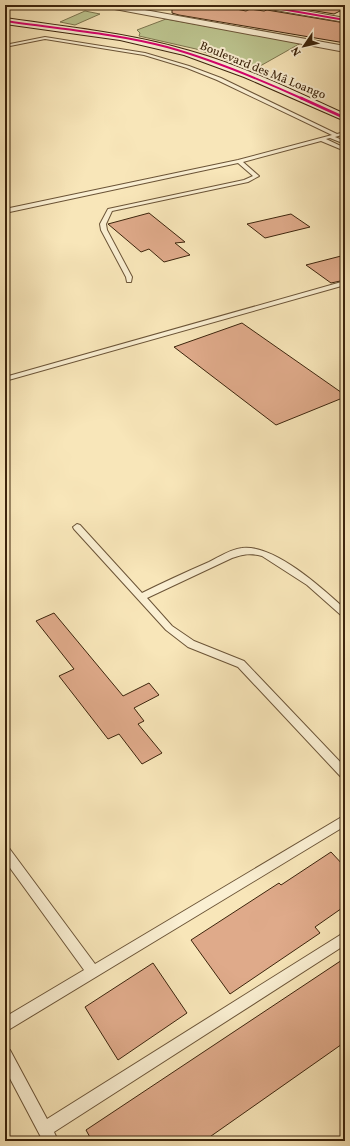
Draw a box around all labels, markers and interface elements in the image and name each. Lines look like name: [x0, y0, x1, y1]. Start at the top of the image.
north arrow: [284, 26, 324, 66]
street label: Boulevard des Mâ Loango: [197, 38, 328, 104]
text: N: [288, 43, 305, 58]

